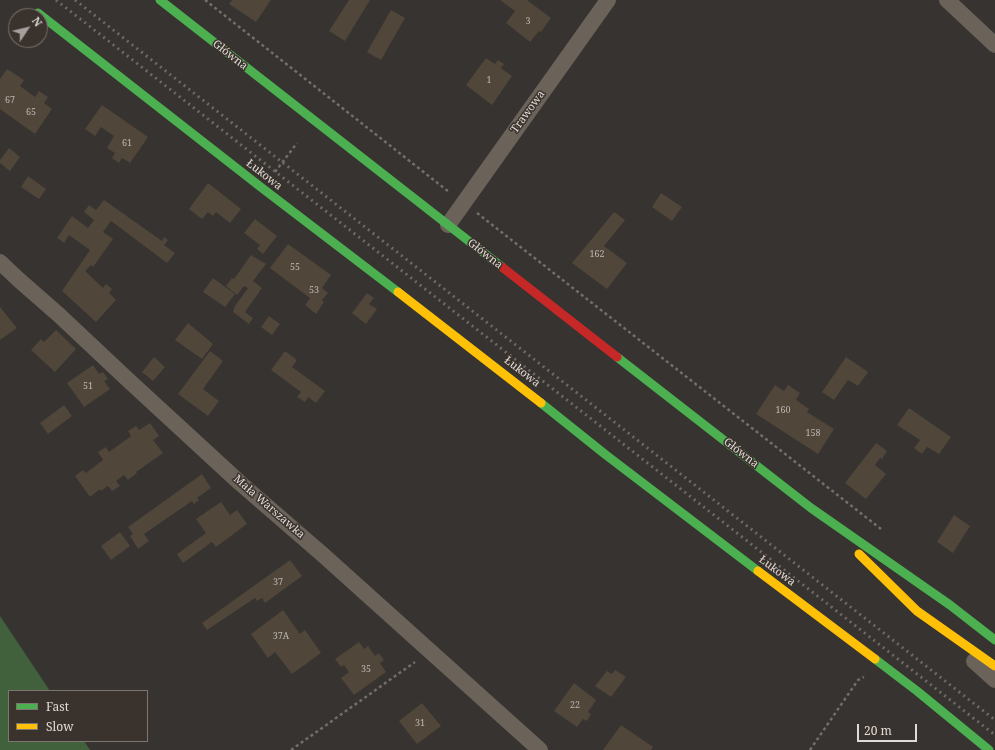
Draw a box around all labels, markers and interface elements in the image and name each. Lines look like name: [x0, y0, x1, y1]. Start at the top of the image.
north arrow: [8, 8, 48, 48]
text: N: [29, 14, 46, 29]
house number: 3: [525, 16, 531, 26]
street label: Główna: [210, 37, 250, 73]
house number: 1: [486, 75, 492, 85]
street label: Trawowa: [508, 88, 548, 136]
house number: 67: [5, 95, 15, 105]
house number: 65: [26, 107, 36, 117]
house number: 61: [122, 138, 132, 148]
street label: Łukowa: [243, 157, 285, 193]
street label: Główna: [465, 236, 505, 272]
house number: 162: [589, 249, 605, 259]
house number: 55: [290, 262, 300, 272]
house number: 53: [309, 285, 319, 295]
street label: Łukowa: [501, 354, 543, 390]
house number: 51: [83, 381, 93, 391]
house number: 160: [775, 405, 791, 415]
house number: 158: [805, 428, 821, 438]
street label: Główna: [721, 435, 761, 471]
street label: Mała Warszawka: [231, 472, 307, 542]
street label: Łukowa: [756, 553, 798, 589]
house number: 37: [273, 577, 283, 587]
house number: 37A: [273, 631, 289, 641]
house number: 35: [361, 664, 371, 674]
legend: [8, 690, 148, 742]
text: Fast: [46, 698, 69, 715]
house number: 22: [570, 700, 580, 710]
scale bar: [859, 716, 919, 742]
text: Slow: [46, 718, 74, 735]
house number: 31: [415, 718, 425, 728]
text: 20 m: [864, 722, 892, 739]

